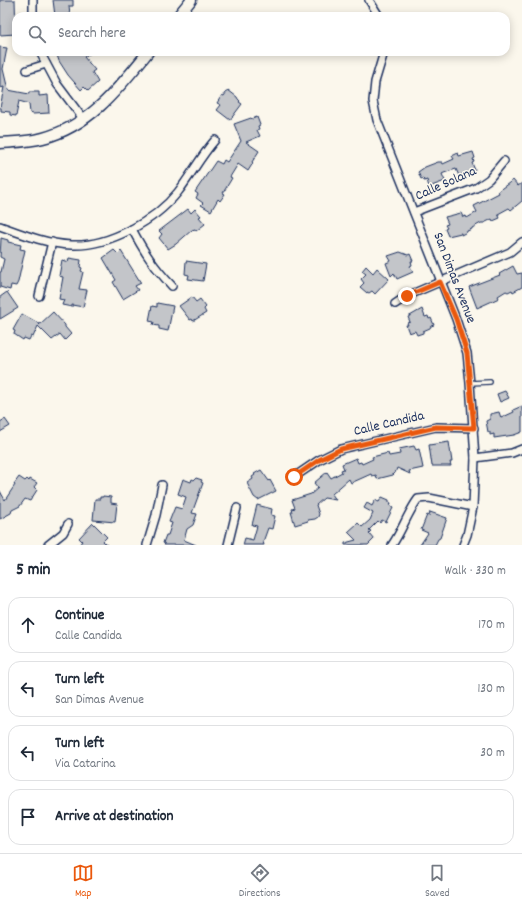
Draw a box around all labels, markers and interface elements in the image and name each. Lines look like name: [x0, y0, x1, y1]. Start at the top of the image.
search box: [12, 12, 510, 56]
icon: search: [26, 23, 48, 45]
text: Search here: [58, 23, 126, 45]
street label: Calle Solana: [412, 162, 480, 206]
street label: San Dimas Avenue: [427, 230, 481, 326]
route end: [398, 287, 416, 305]
street label: Calle Candida: [352, 406, 427, 442]
route start: [285, 468, 303, 486]
text: 5 min: [16, 559, 50, 583]
text: Walk · 330 m: [445, 562, 506, 581]
text: Continue: [55, 605, 104, 627]
icon: ahead: [17, 614, 39, 636]
text: 170 m: [478, 616, 505, 635]
text: Calle Candida: [55, 627, 122, 646]
text: Turn left: [55, 669, 104, 691]
icon: left: [17, 678, 39, 700]
text: 130 m: [477, 680, 505, 699]
text: San Dimas Avenue: [55, 691, 144, 710]
text: Turn left: [55, 733, 104, 755]
icon: left: [17, 742, 39, 764]
text: 30 m: [480, 744, 505, 763]
text: Via Catarina: [55, 755, 115, 774]
icon: arrive: [17, 806, 39, 828]
text: Arrive at destination: [55, 806, 173, 828]
tab: Map: [72, 862, 94, 902]
tab: Directions: [239, 862, 281, 902]
tab: Saved: [425, 862, 450, 902]

